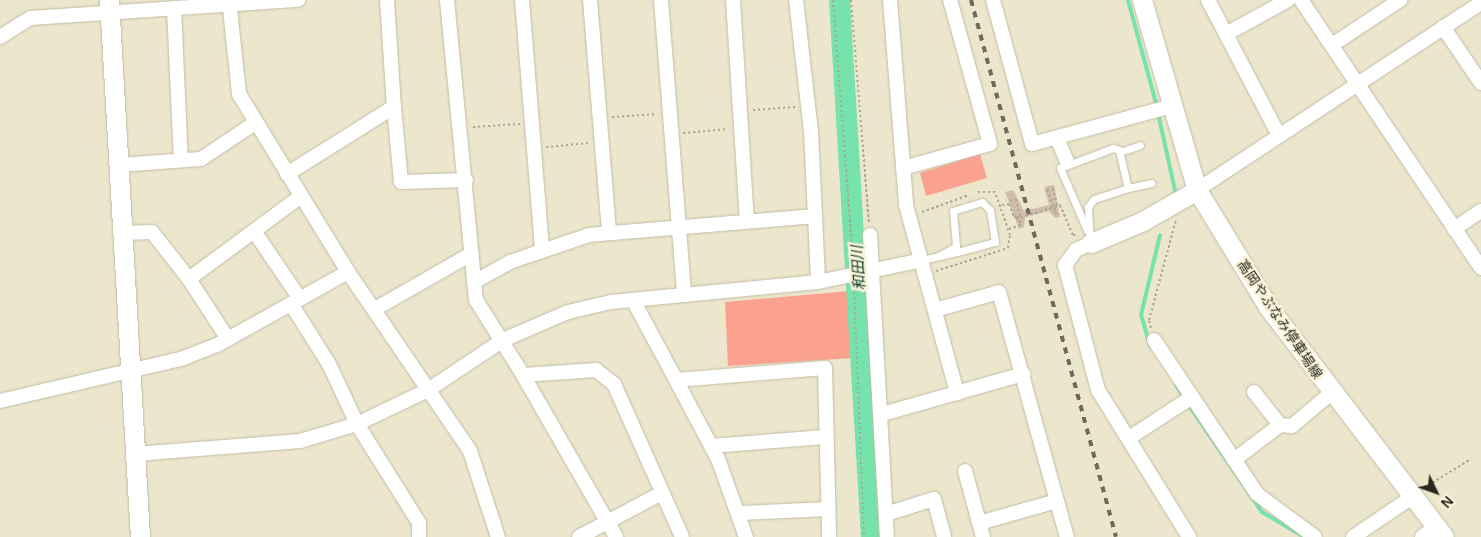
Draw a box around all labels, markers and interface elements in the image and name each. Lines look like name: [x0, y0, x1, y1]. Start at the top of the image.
water label: 和田川: [847, 245, 869, 291]
street label: 高岡やぶなみ停車場線: [1234, 256, 1326, 382]
north arrow: [1411, 467, 1461, 517]
text: N: [1438, 493, 1456, 511]

